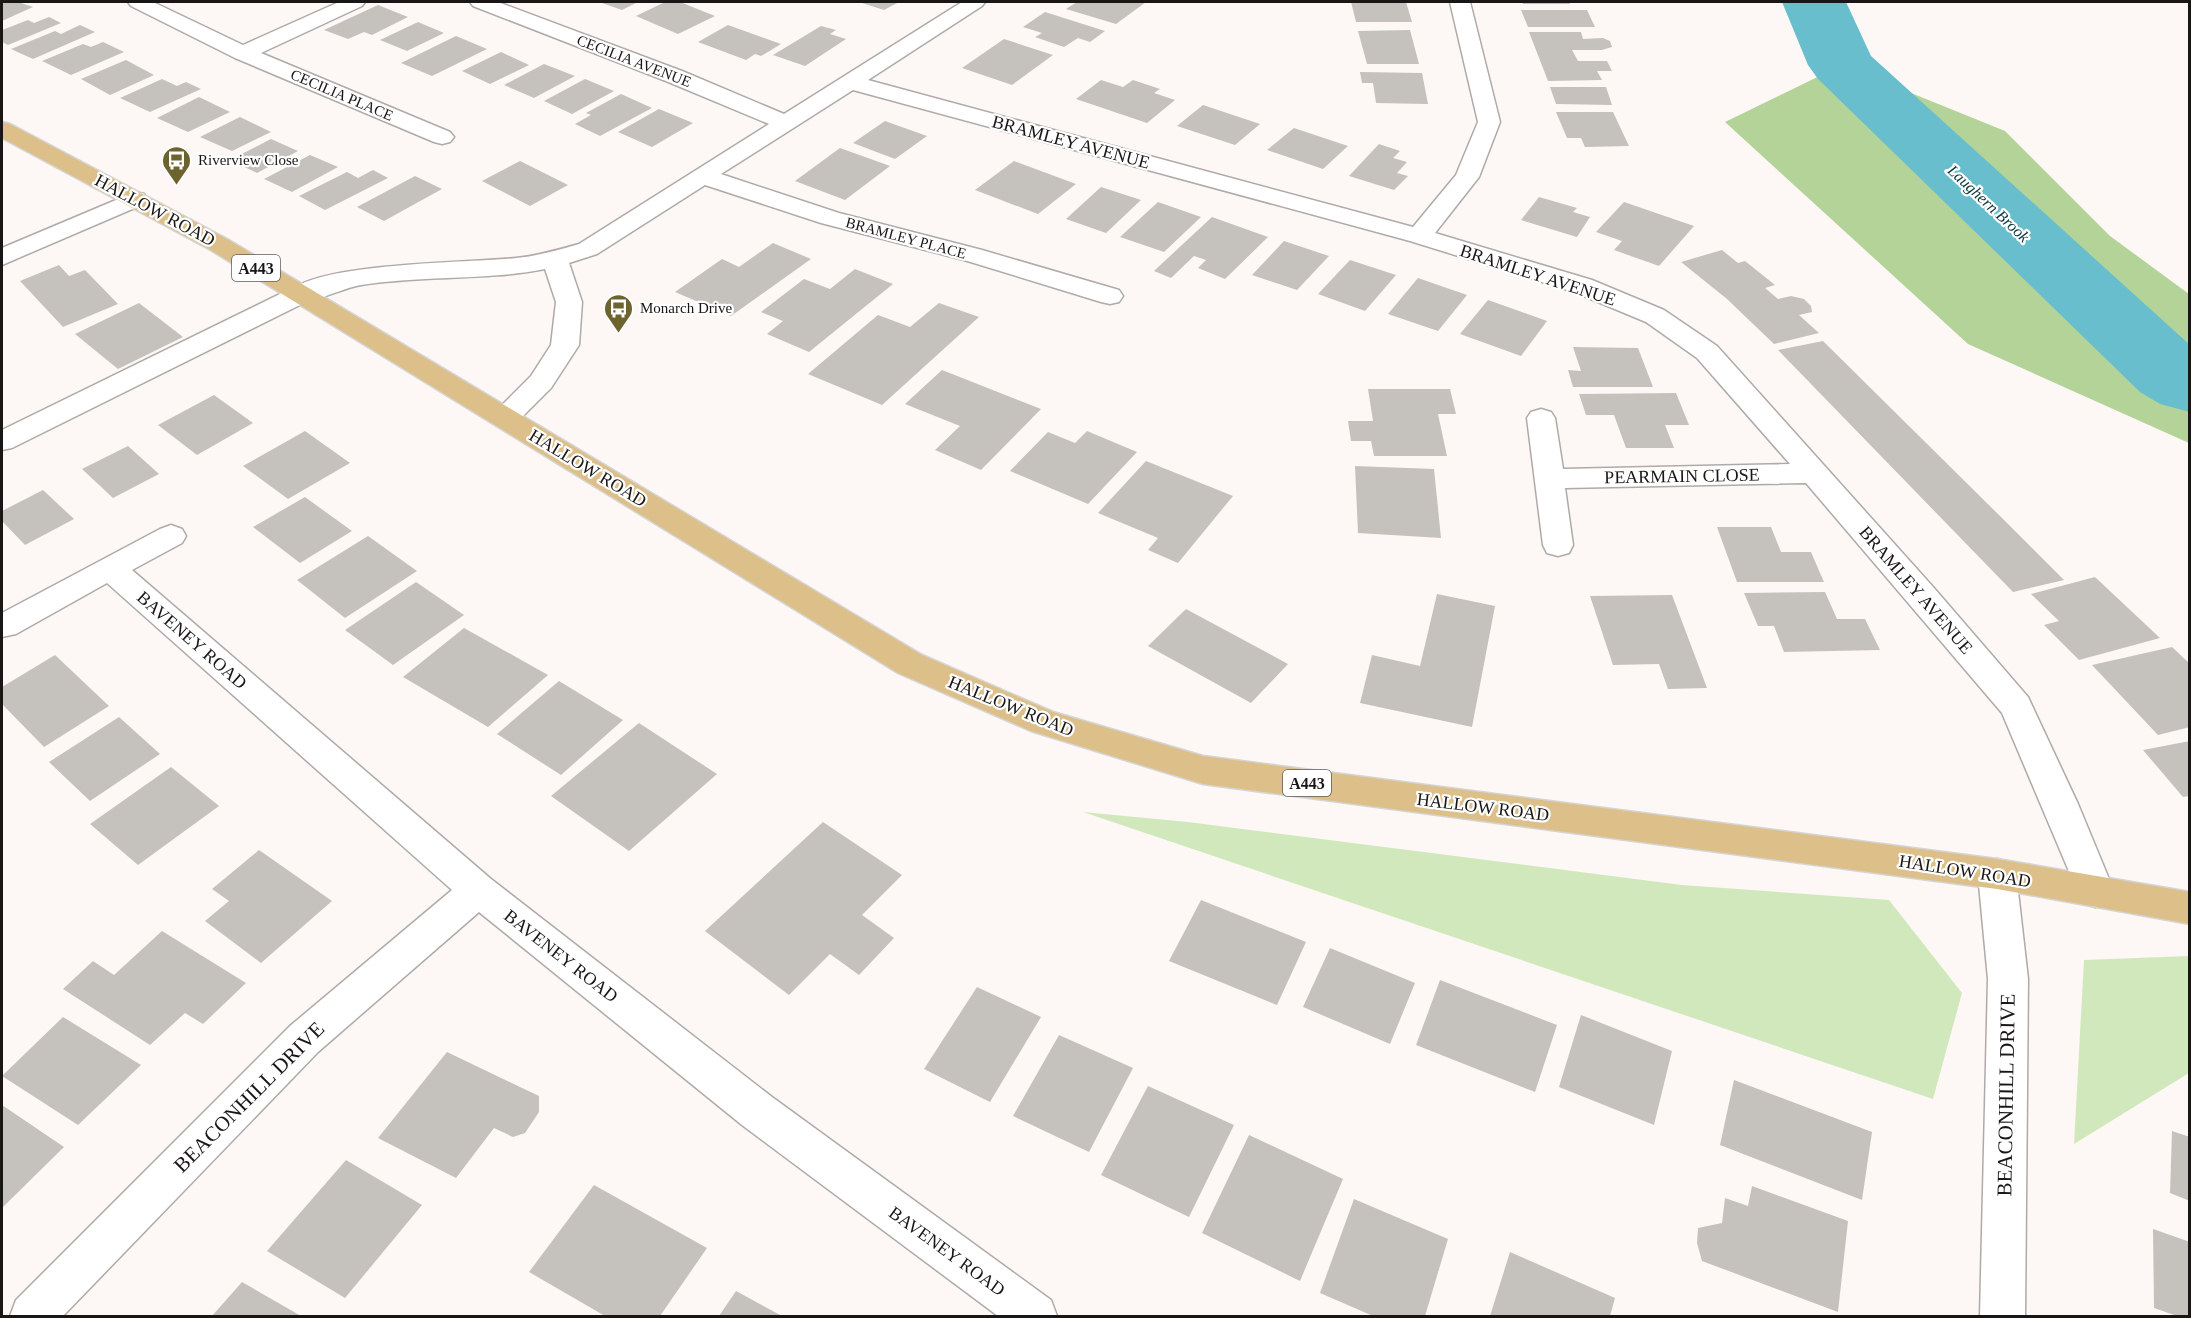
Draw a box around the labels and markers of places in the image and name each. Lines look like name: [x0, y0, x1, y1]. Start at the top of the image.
bus stop icon: Riverview Close: [161, 144, 193, 186]
place label: Riverview Close: [198, 152, 299, 168]
bus stop icon: Monarch Drive: [603, 292, 635, 334]
place label: Monarch Drive: [640, 300, 732, 316]

